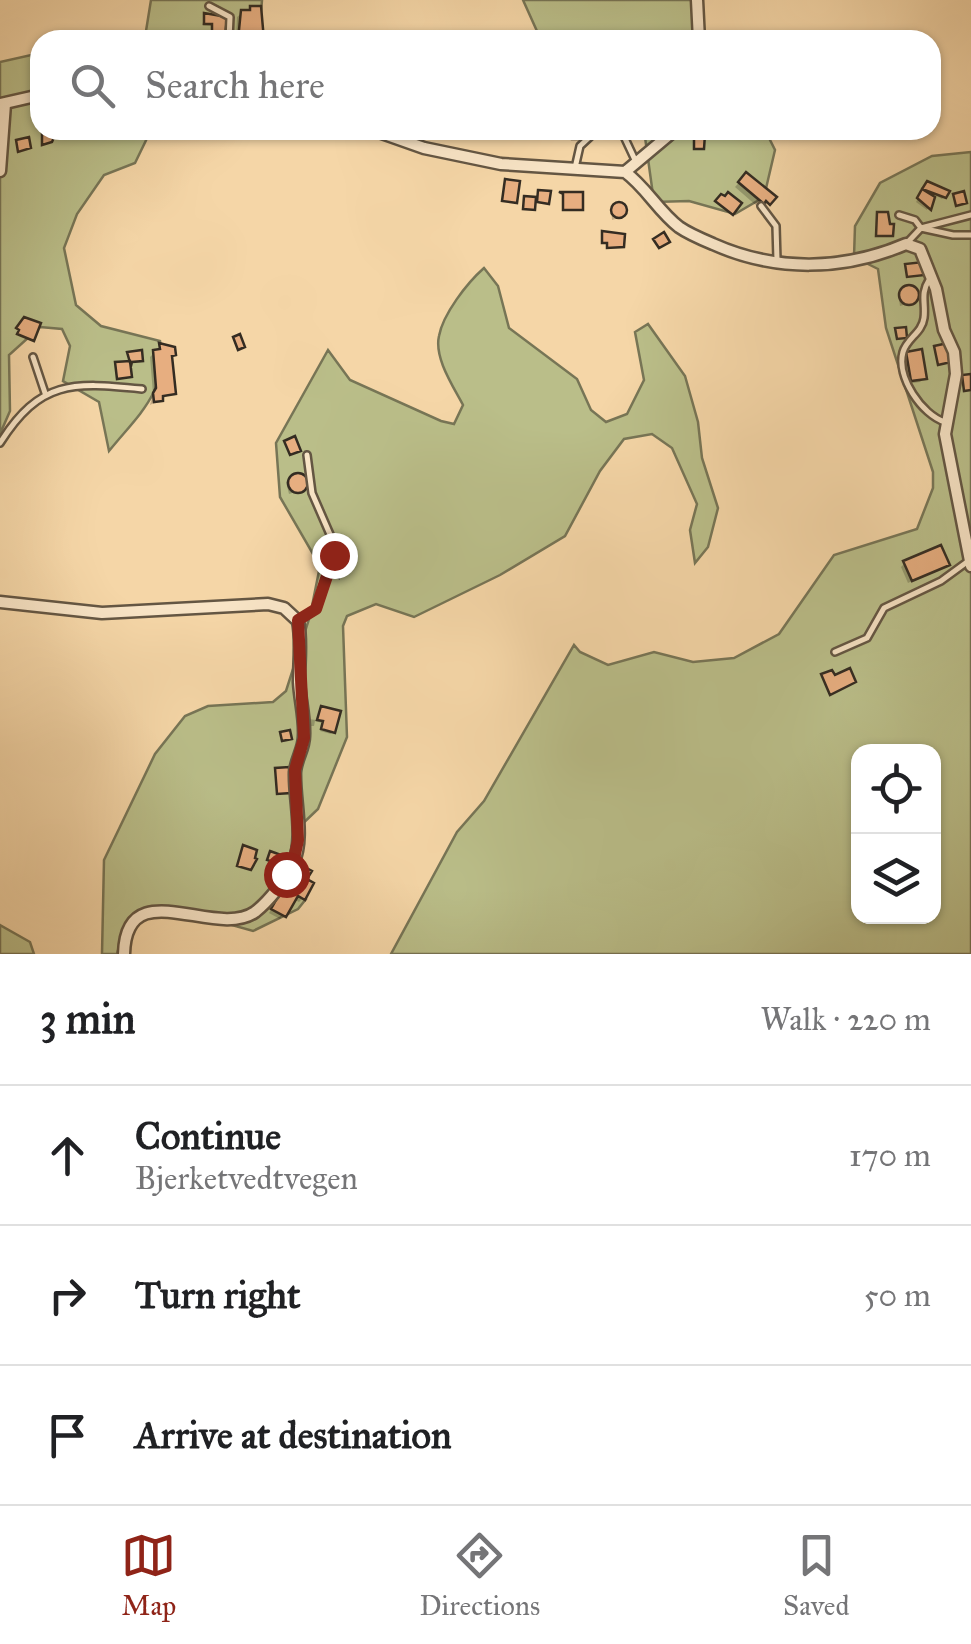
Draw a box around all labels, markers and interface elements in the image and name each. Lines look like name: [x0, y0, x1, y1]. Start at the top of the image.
search box: [30, 30, 941, 140]
icon: search: [65, 58, 120, 113]
text: Search here: [145, 62, 325, 108]
route end: [312, 533, 358, 579]
map controls: [851, 744, 941, 924]
button: locate: [851, 744, 941, 834]
button: layers: [851, 834, 941, 924]
route start: [264, 852, 310, 898]
text: 3 min: [40, 993, 135, 1045]
text: Walk · 220 m: [761, 1000, 931, 1039]
text: Continue: [135, 1113, 281, 1159]
icon: ahead: [40, 1128, 95, 1183]
text: 170 m: [849, 1136, 931, 1175]
text: Bjerketvedtvegen: [135, 1159, 358, 1198]
icon: right: [40, 1268, 95, 1323]
text: Turn right: [135, 1272, 301, 1318]
text: 50 m: [864, 1276, 931, 1315]
icon: arrive: [40, 1408, 95, 1463]
text: Arrive at destination: [135, 1412, 452, 1458]
tab: Map: [121, 1528, 176, 1623]
tab: Directions: [419, 1528, 540, 1623]
tab: Saved: [783, 1528, 850, 1623]

